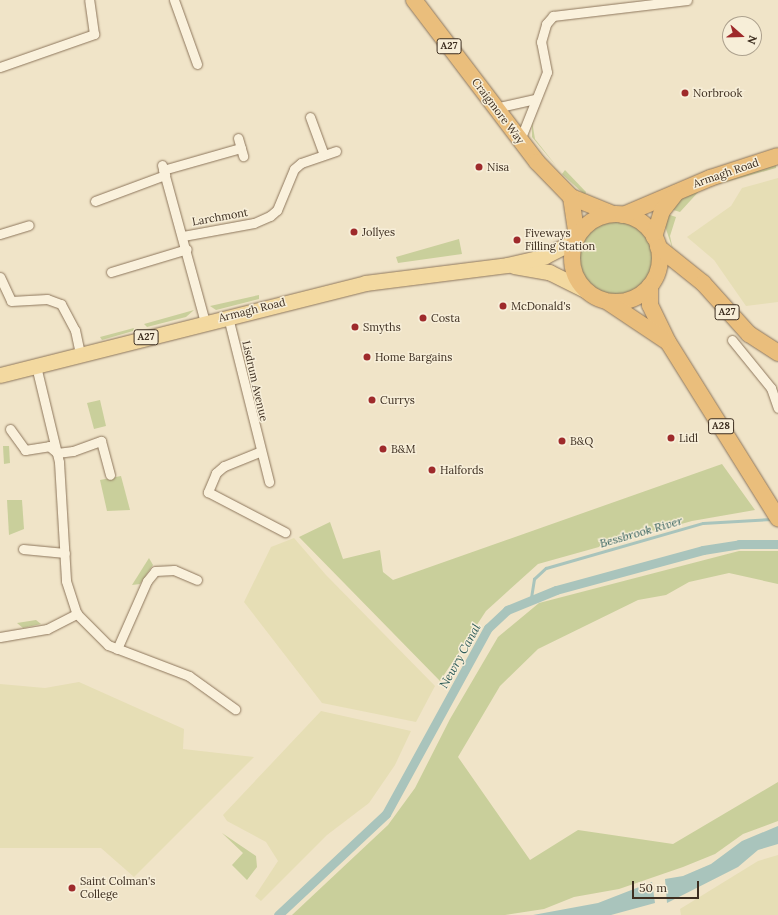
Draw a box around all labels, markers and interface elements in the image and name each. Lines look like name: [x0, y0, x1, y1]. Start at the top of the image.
north arrow: [722, 16, 762, 56]
text: N: [744, 33, 760, 46]
road number: A27: [436, 38, 462, 54]
street label: Craigmore Way: [469, 76, 527, 146]
place label: Norbrook: [693, 86, 742, 100]
marker: Norbrook: [680, 88, 690, 98]
street label: Armagh Road: [691, 156, 761, 190]
place label: Nisa: [487, 160, 509, 174]
marker: Nisa: [474, 162, 484, 172]
street label: Larchmont: [191, 206, 249, 228]
place label: Jollyes: [362, 225, 395, 239]
marker: Jollyes: [349, 227, 359, 237]
place label: Fiveways Filling Station: [525, 227, 595, 253]
marker: Fiveways Filling Station: [512, 235, 522, 245]
street label: Armagh Road: [217, 295, 287, 325]
place label: McDonald's: [511, 299, 571, 313]
marker: McDonald's: [498, 301, 508, 311]
road number: A27: [714, 304, 740, 320]
place label: Costa: [431, 311, 460, 325]
marker: Costa: [418, 313, 428, 323]
place label: Smyths: [363, 320, 401, 334]
marker: Smyths: [350, 322, 360, 332]
road number: A27: [133, 329, 159, 345]
street label: Lisdrum Avenue: [239, 339, 271, 423]
place label: Home Bargains: [375, 350, 452, 364]
marker: Home Bargains: [362, 352, 372, 362]
place label: Currys: [380, 393, 415, 407]
marker: Currys: [367, 395, 377, 405]
road number: A28: [708, 418, 734, 434]
place label: Lidl: [679, 431, 698, 445]
marker: Lidl: [666, 433, 676, 443]
place label: B&Q: [570, 434, 593, 448]
marker: B&Q: [557, 436, 567, 446]
place label: B&M: [391, 442, 416, 456]
marker: B&M: [378, 444, 388, 454]
place label: Halfords: [440, 463, 484, 477]
marker: Halfords: [427, 465, 437, 475]
water label: Bessbrook River: [598, 513, 684, 551]
water label: Newry Canal: [436, 621, 484, 691]
scale bar: [634, 873, 701, 899]
place label: Saint Colman's College: [80, 875, 155, 901]
text: 50 m: [639, 880, 667, 895]
marker: Saint Colman's College: [67, 883, 77, 893]

